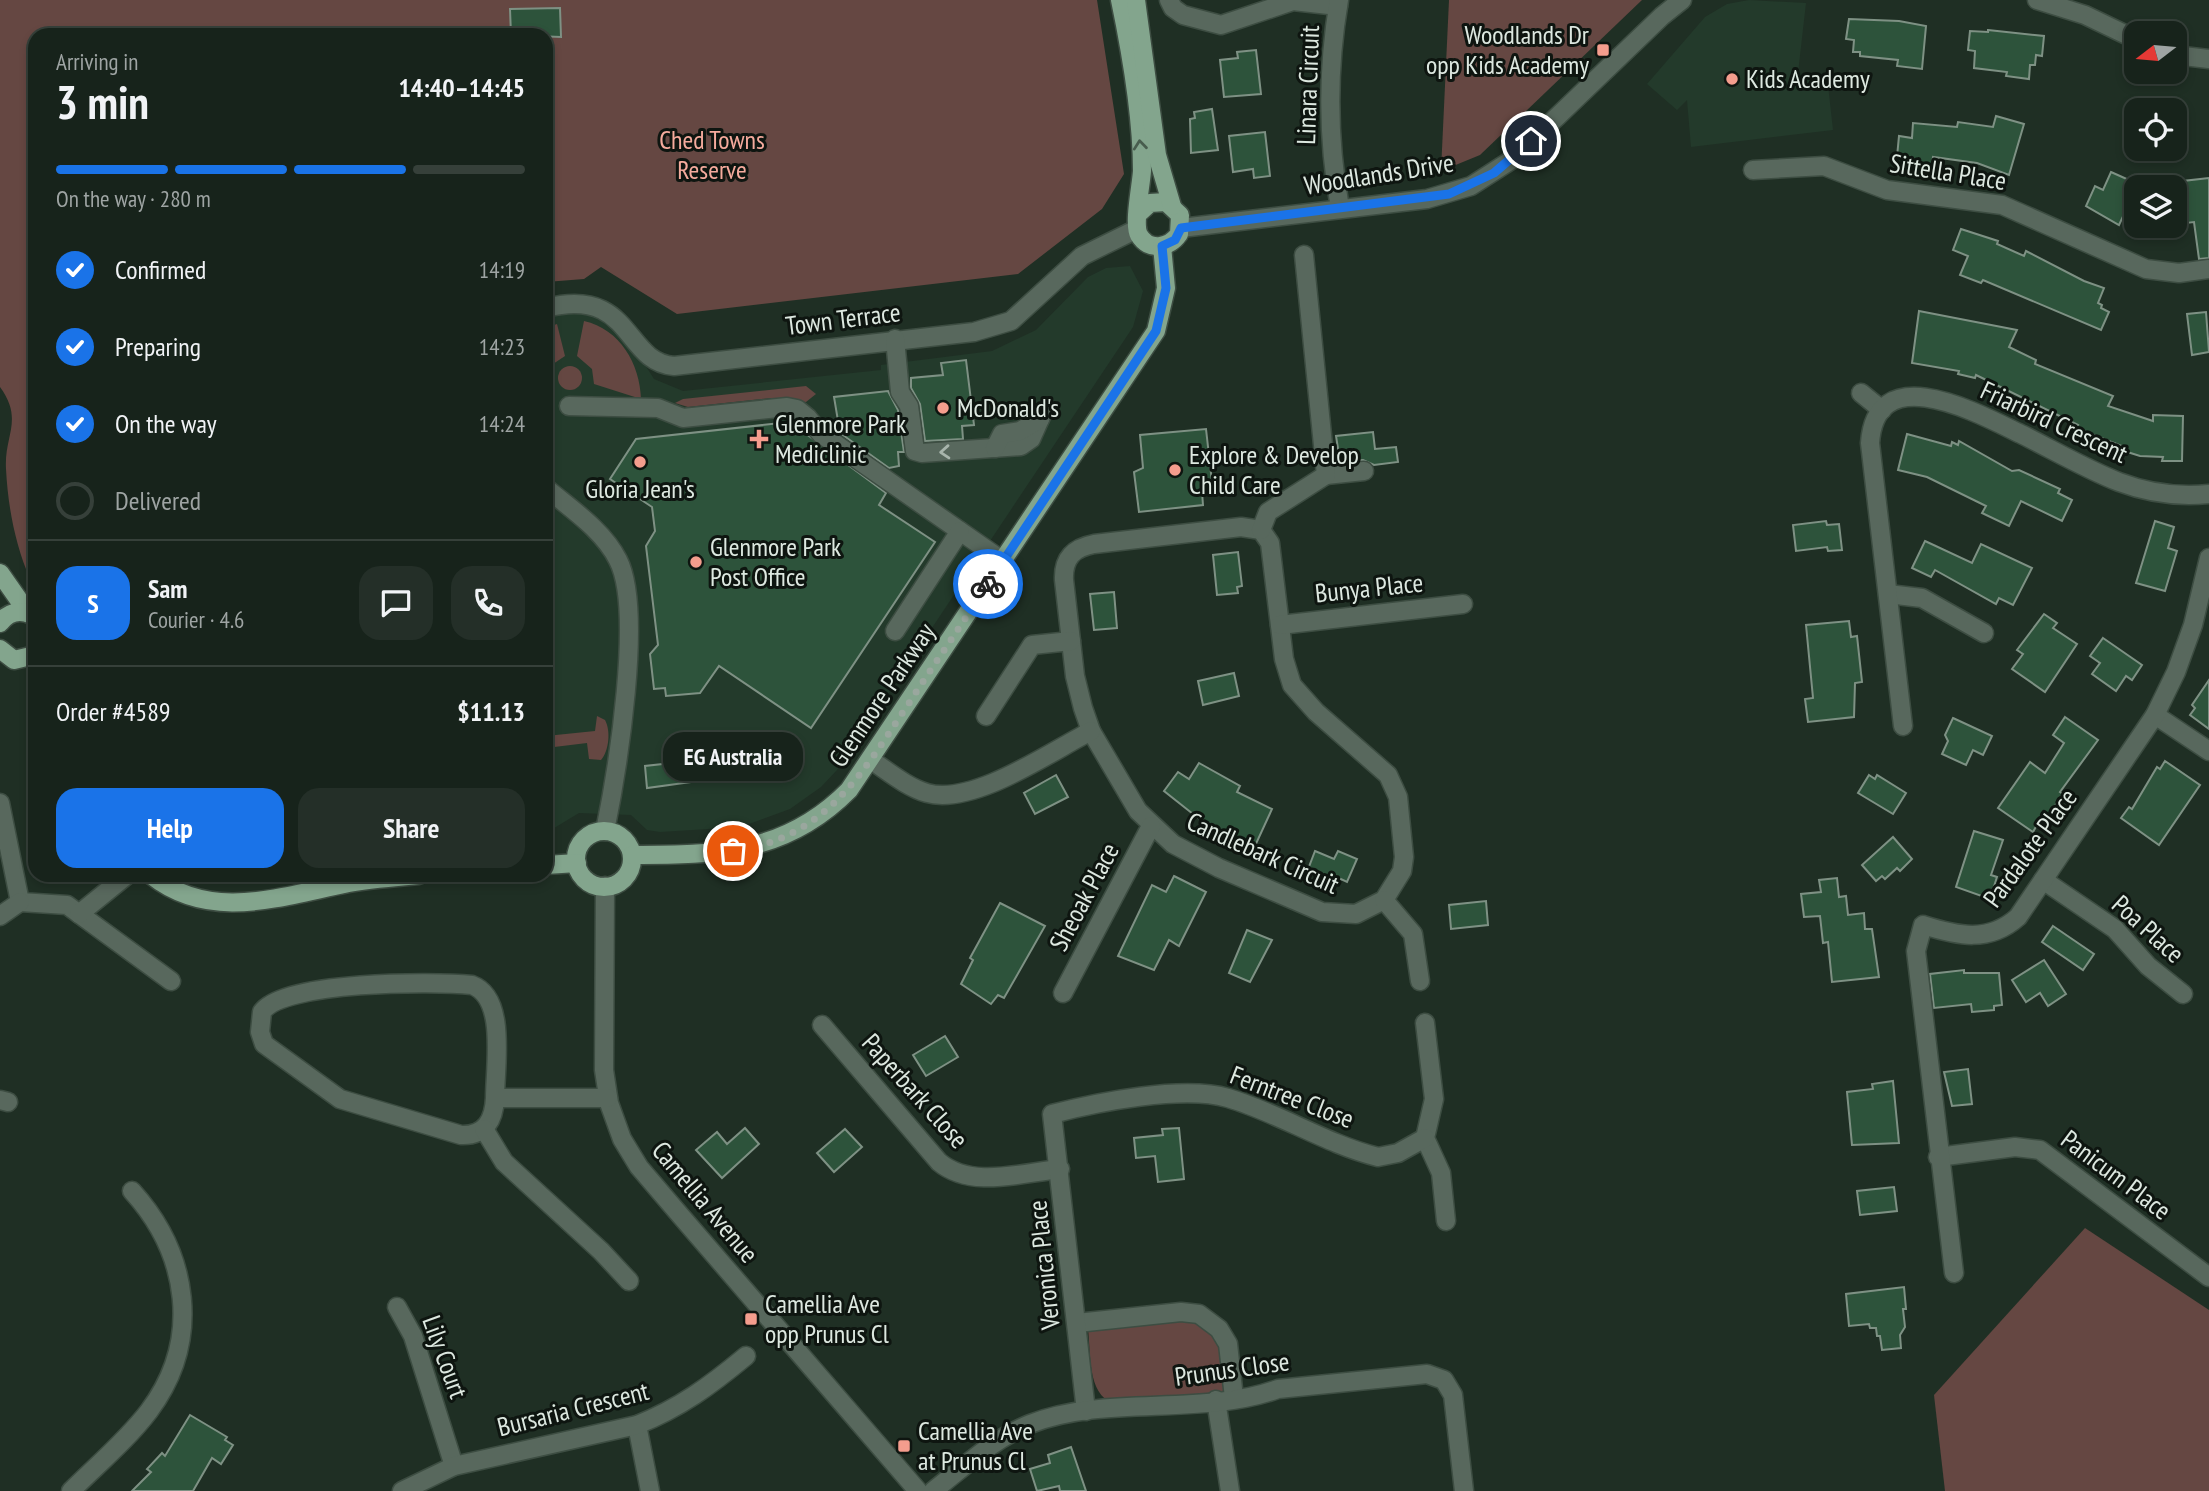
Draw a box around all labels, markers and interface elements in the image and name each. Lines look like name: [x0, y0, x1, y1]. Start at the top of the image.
place label: Woodlands Dr opp Kids Academy: [1426, 18, 1589, 81]
north arrow: [2124, 21, 2188, 84]
map controls: [2124, 21, 2187, 238]
street label: Linara Circuit: [1289, 25, 1326, 145]
marker: Woodlands Dr opp Kids Academy: [1595, 42, 1611, 58]
text: Arriving in: [56, 47, 138, 76]
place label: Kids Academy: [1746, 62, 1870, 95]
text: 14:40–14:45: [398, 71, 525, 104]
marker: Kids Academy: [1724, 71, 1740, 87]
text: 3 min: [56, 72, 149, 132]
button: locate: [2124, 98, 2187, 161]
pin: [1501, 111, 1561, 171]
icon: home: [1512, 122, 1550, 160]
park label: Ched Towns Reserve: [659, 123, 765, 186]
one-way arrow: [1133, 139, 1148, 151]
street label: Woodlands Drive: [1302, 145, 1456, 202]
street label: Sittella Place: [1888, 146, 2009, 197]
button: layers: [2124, 175, 2187, 238]
text: On the way · 280 m: [56, 184, 211, 213]
icon: check: [56, 251, 94, 289]
text: Confirmed: [115, 253, 206, 286]
text: 14:19: [479, 255, 525, 284]
street label: Town Terrace: [784, 295, 902, 342]
icon: check: [56, 328, 94, 366]
text: Preparing: [115, 330, 201, 363]
text: 14:23: [479, 332, 525, 361]
street label: Friarbird Crescent: [1976, 373, 2133, 470]
place label: McDonald's: [957, 391, 1059, 424]
marker: McDonald's: [935, 400, 951, 416]
icon: check: [56, 405, 94, 443]
text: On the way: [115, 407, 217, 440]
place label: Glenmore Park Mediclinic: [775, 407, 906, 470]
text: 14:24: [479, 409, 525, 438]
marker: Glenmore Park Mediclinic: [749, 429, 769, 449]
place label: Explore & Develop Child Care: [1189, 438, 1359, 501]
one-way arrow: [939, 444, 950, 459]
marker: Gloria Jean's: [632, 454, 648, 470]
marker: Explore & Develop Child Care: [1167, 462, 1183, 478]
place label: Gloria Jean's: [585, 472, 695, 505]
text: Delivered: [115, 484, 201, 517]
place label: Glenmore Park Post Office: [710, 530, 841, 593]
courier: [953, 549, 1023, 619]
marker: Glenmore Park Post Office: [688, 554, 704, 570]
icon: bike: [969, 565, 1007, 603]
street label: Bunya Place: [1313, 565, 1425, 610]
button: chat: [359, 566, 433, 640]
button: phone: [451, 566, 525, 640]
text: Sam: [148, 572, 187, 605]
text: S: [87, 587, 99, 620]
text: Courier · 4.6: [148, 605, 244, 634]
street label: Glenmore Parkway: [821, 616, 942, 773]
text: Order #4589: [56, 695, 171, 728]
text: $11.13: [457, 695, 525, 728]
callout: EG Australia: [663, 732, 803, 781]
text: EG Australia: [684, 742, 782, 771]
street label: Pardalote Place: [1976, 782, 2084, 913]
button: Help: [56, 788, 284, 868]
button: Share: [298, 788, 525, 868]
street label: Candlebark Circuit: [1182, 804, 1344, 901]
pin: [703, 821, 763, 881]
icon: bag: [714, 832, 752, 870]
street label: Sheoak Place: [1041, 837, 1126, 956]
street label: Poa Place: [2105, 888, 2191, 970]
street label: Paperbark Close: [855, 1026, 976, 1155]
street label: Ferntree Close: [1226, 1058, 1359, 1135]
street label: Panicum Place: [2055, 1123, 2178, 1227]
street label: Camellia Avenue: [645, 1134, 766, 1269]
street label: Veronica Place: [1020, 1199, 1067, 1332]
place label: Camellia Ave opp Prunus Cl: [765, 1287, 889, 1350]
street label: Lily Court: [415, 1311, 476, 1403]
marker: Camellia Ave opp Prunus Cl: [743, 1311, 759, 1327]
street label: Prunus Close: [1173, 1344, 1291, 1393]
street label: Bursaria Crescent: [494, 1374, 652, 1443]
place label: Camellia Ave at Prunus Cl: [918, 1414, 1033, 1477]
marker: Camellia Ave at Prunus Cl: [896, 1438, 912, 1454]

